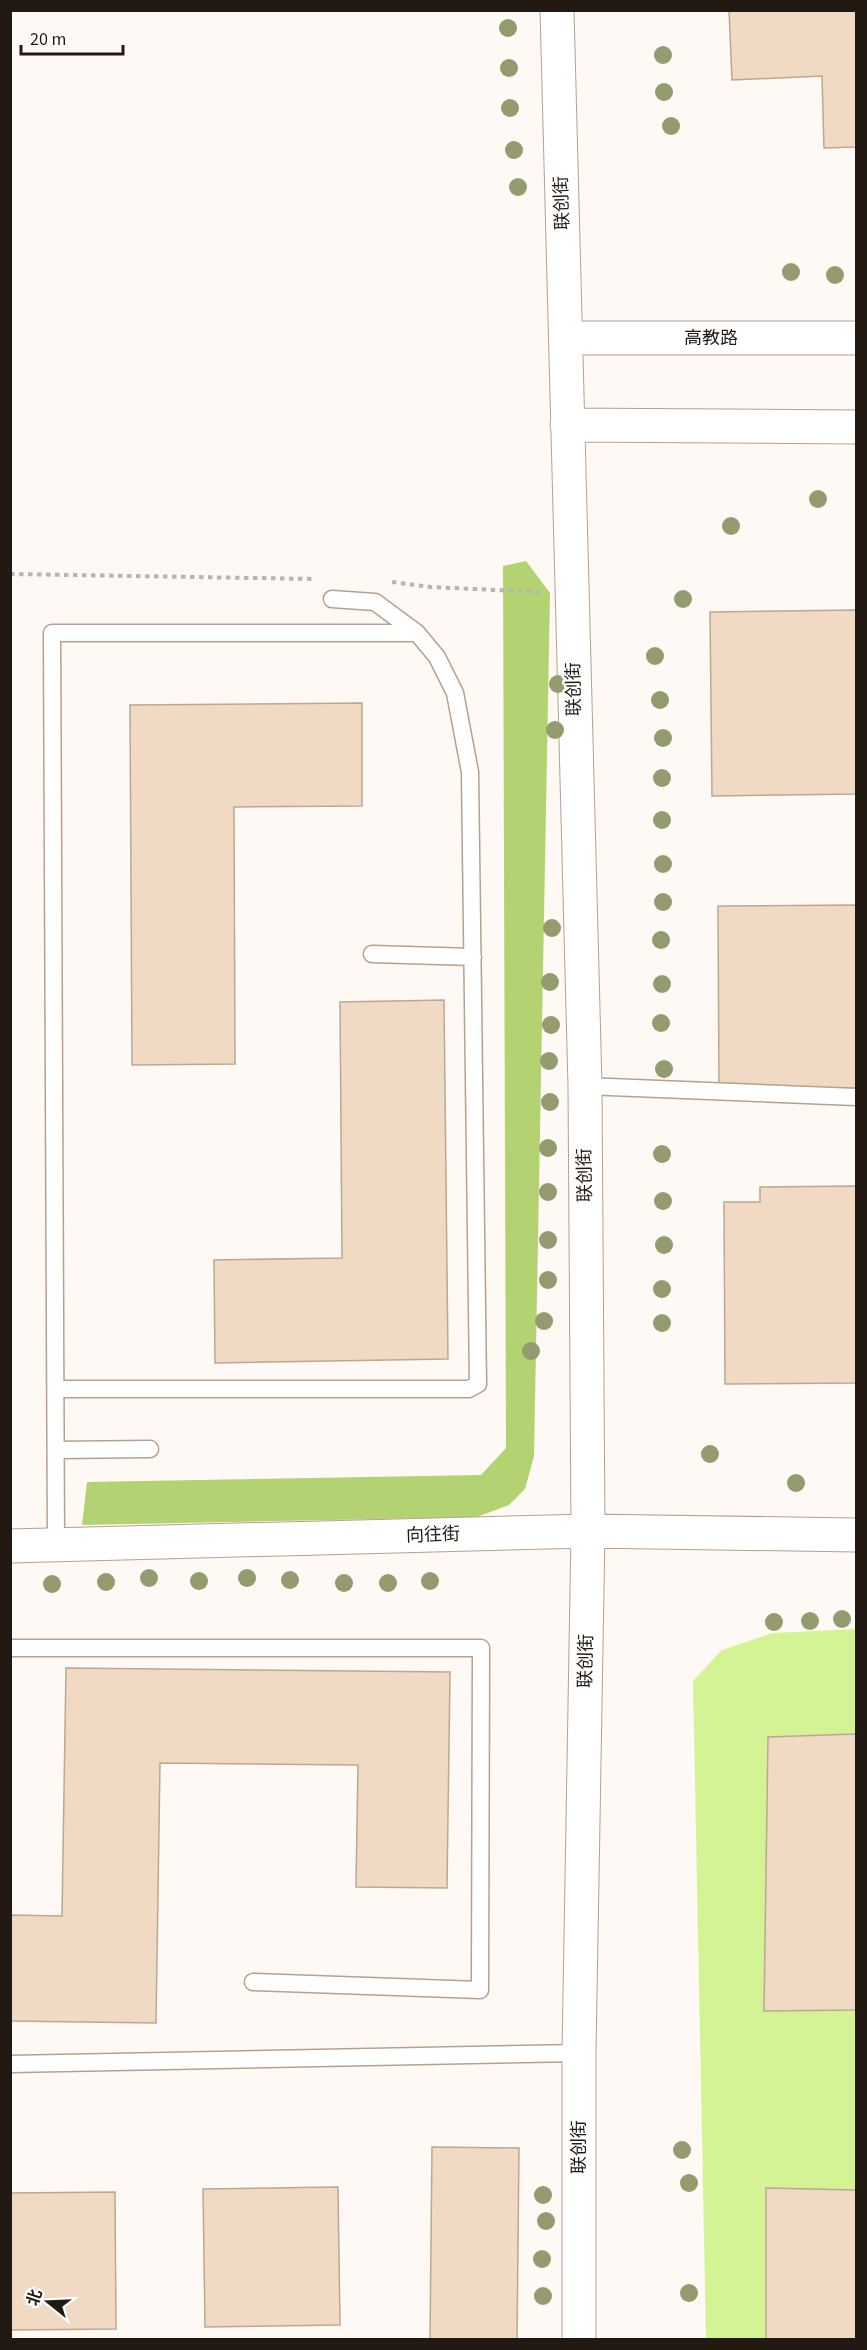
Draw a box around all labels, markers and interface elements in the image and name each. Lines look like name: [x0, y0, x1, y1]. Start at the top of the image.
scale bar: [21, 18, 123, 56]
text: 20 m: [30, 27, 66, 52]
street label: 联创街: [549, 176, 575, 230]
street label: 高教路: [684, 326, 738, 351]
street label: 联创街: [561, 662, 587, 716]
street label: 联创街: [572, 1148, 598, 1202]
street label: 向往街: [406, 1522, 460, 1548]
street label: 联创街: [573, 1634, 599, 1688]
street label: 联创街: [567, 2120, 592, 2174]
north arrow: [18, 2272, 78, 2332]
text: 北: [22, 2287, 48, 2309]

